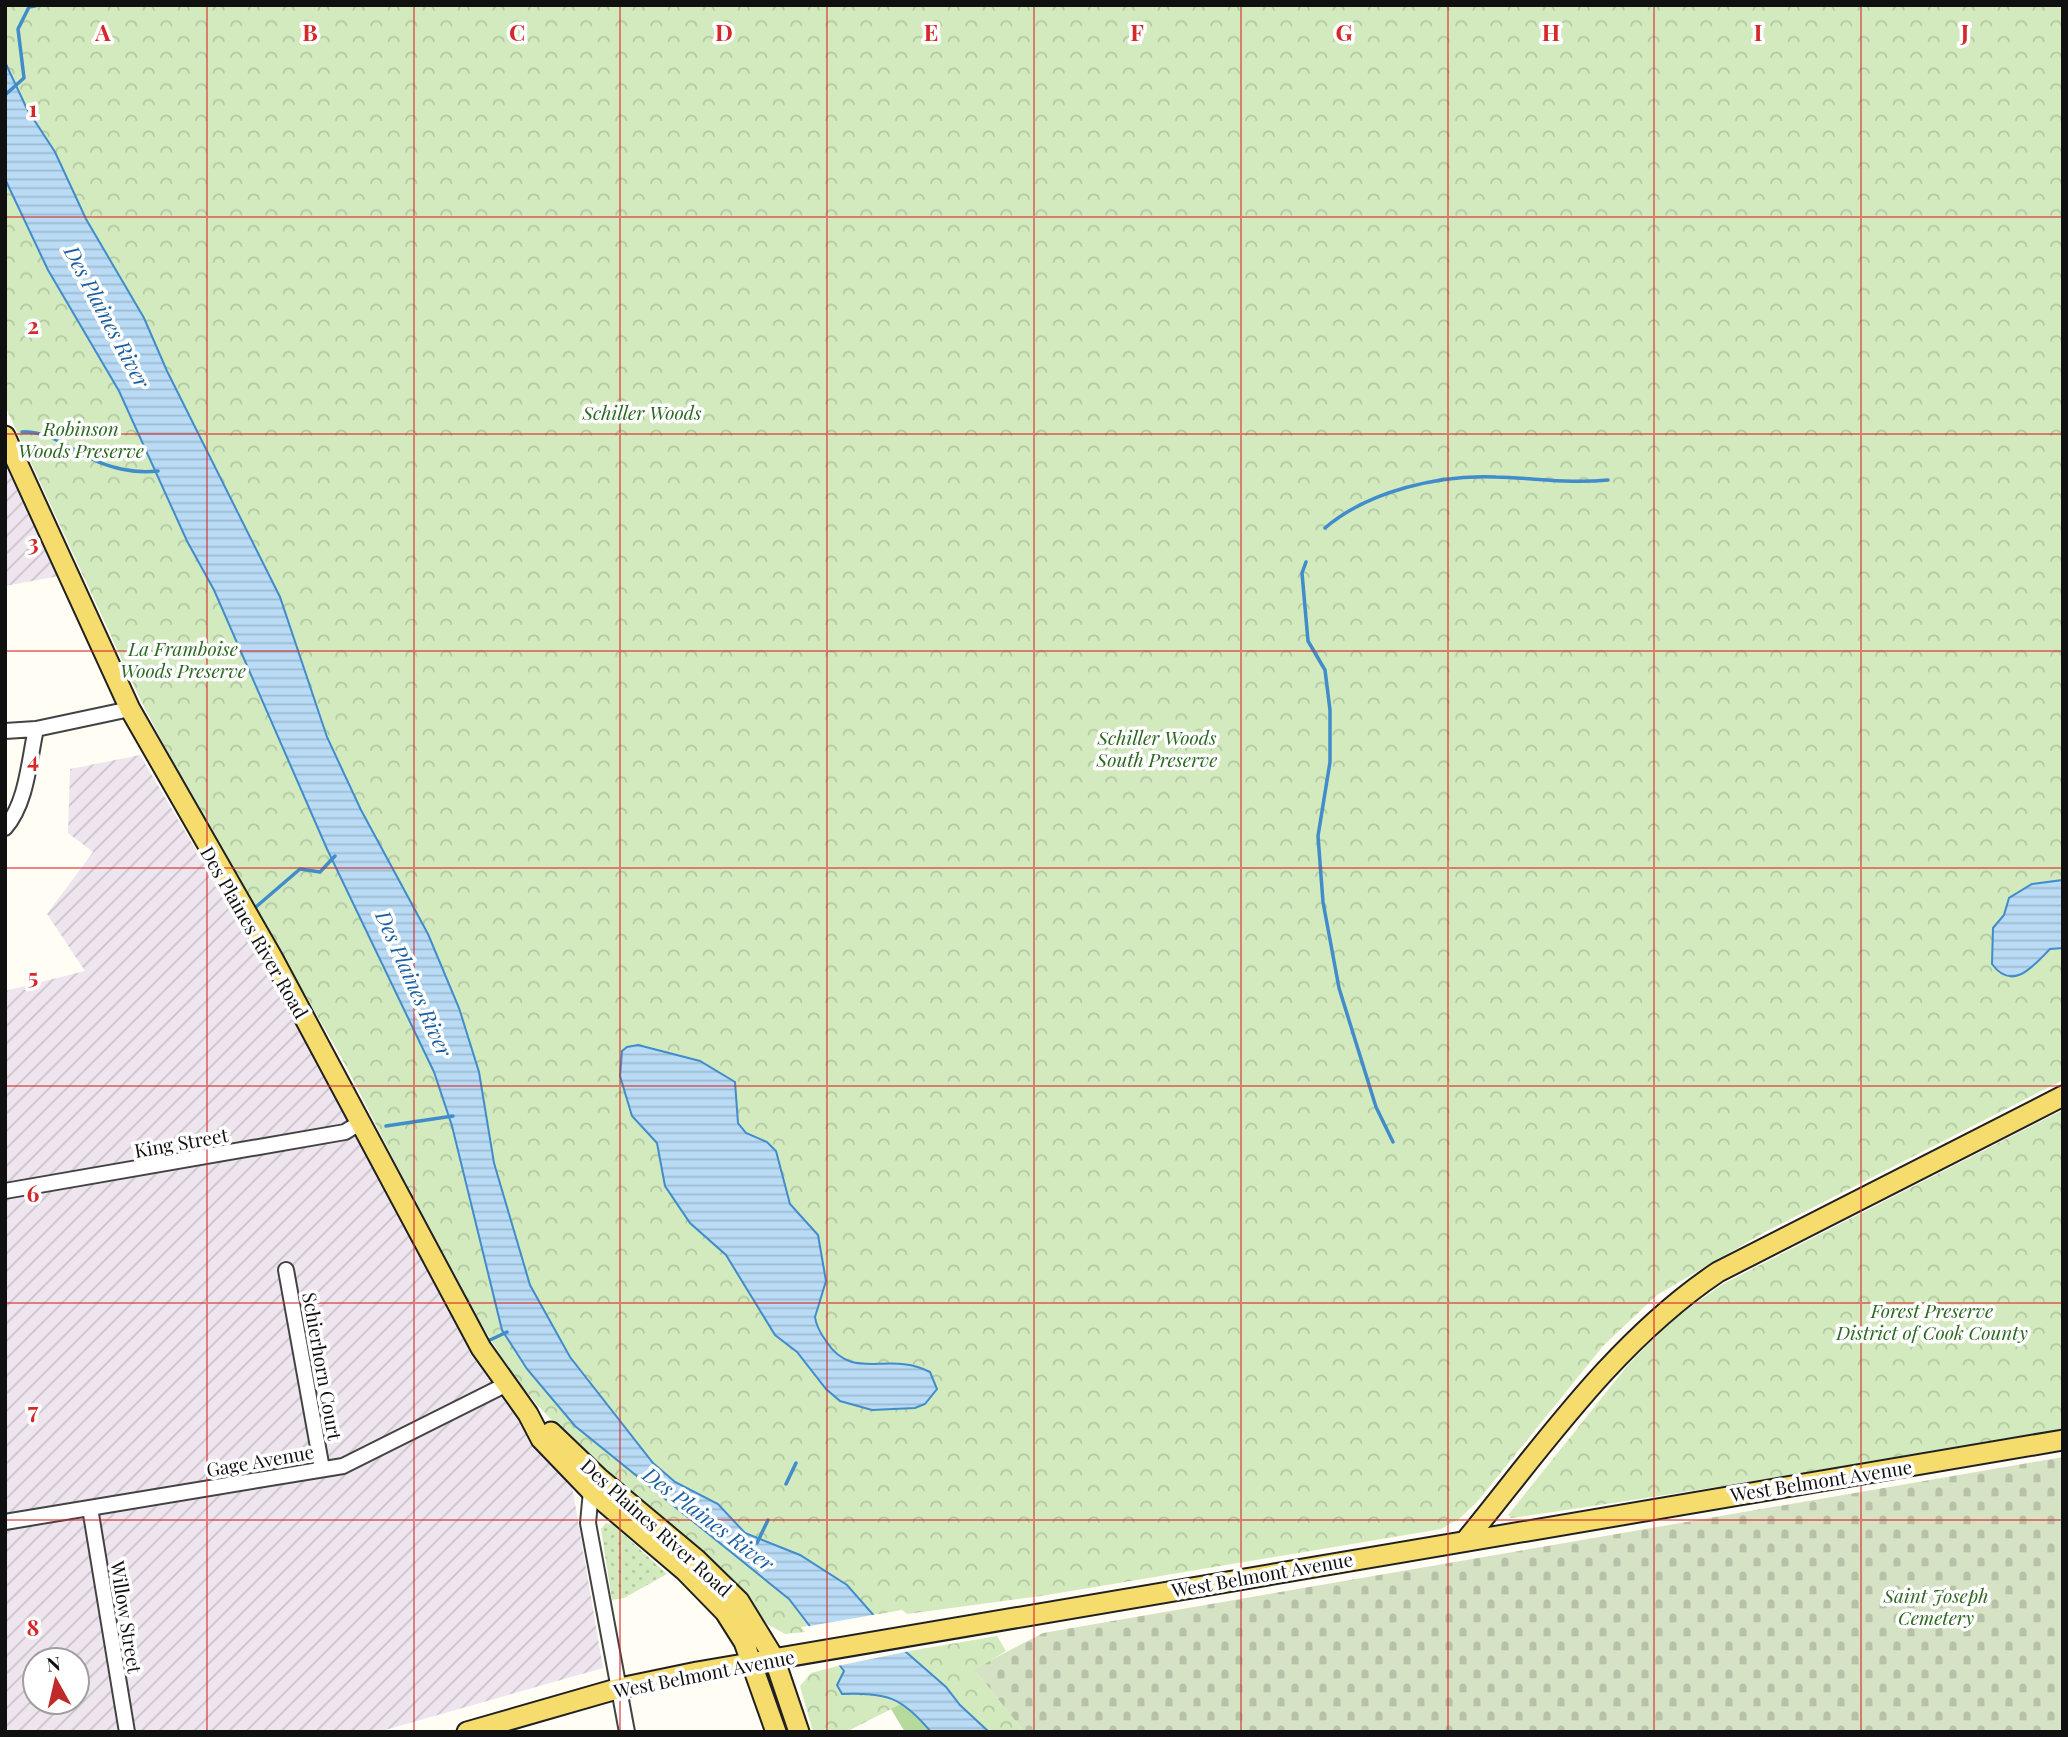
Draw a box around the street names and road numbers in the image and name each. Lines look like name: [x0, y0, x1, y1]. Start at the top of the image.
street label: Des Plaines River Road: [195, 841, 315, 1023]
street label: King Street: [132, 1121, 230, 1163]
street label: Schierhorn Court: [297, 1290, 349, 1442]
street label: Gage Avenue: [204, 1438, 316, 1482]
street label: Des Plaines River Road: [576, 1452, 738, 1602]
street label: West Belmont Avenue: [1727, 1453, 1914, 1507]
street label: West Belmont Avenue: [1168, 1545, 1355, 1603]
street label: Willow Street: [105, 1558, 149, 1675]
street label: West Belmont Avenue: [610, 1643, 797, 1703]

